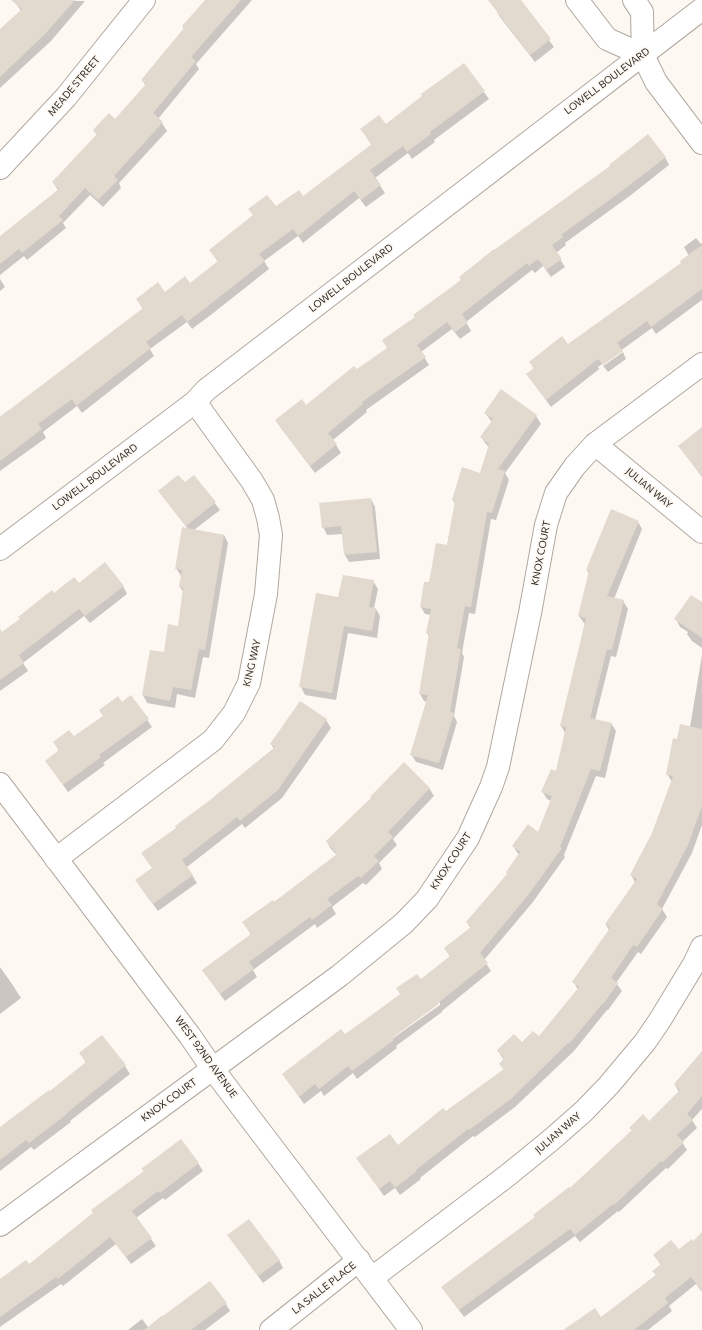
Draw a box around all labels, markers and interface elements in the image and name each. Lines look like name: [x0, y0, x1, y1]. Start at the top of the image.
street label: LOWELL BOULEVARD: [562, 45, 652, 117]
street label: MEADE STREET: [45, 54, 103, 118]
street label: LOWELL BOULEVARD: [306, 241, 396, 315]
street label: LOWELL BOULEVARD: [50, 441, 140, 513]
street label: JULIAN WAY: [623, 465, 675, 511]
street label: KNOX COURT: [529, 519, 553, 587]
street label: KING WAY: [241, 638, 263, 688]
street label: KNOX COURT: [428, 830, 474, 892]
street label: WEST 92ND AVENUE: [172, 1014, 240, 1100]
street label: KNOX COURT: [139, 1076, 199, 1124]
street label: JULIAN WAY: [533, 1110, 583, 1156]
street label: LA SALLE PLACE: [290, 1259, 358, 1317]

